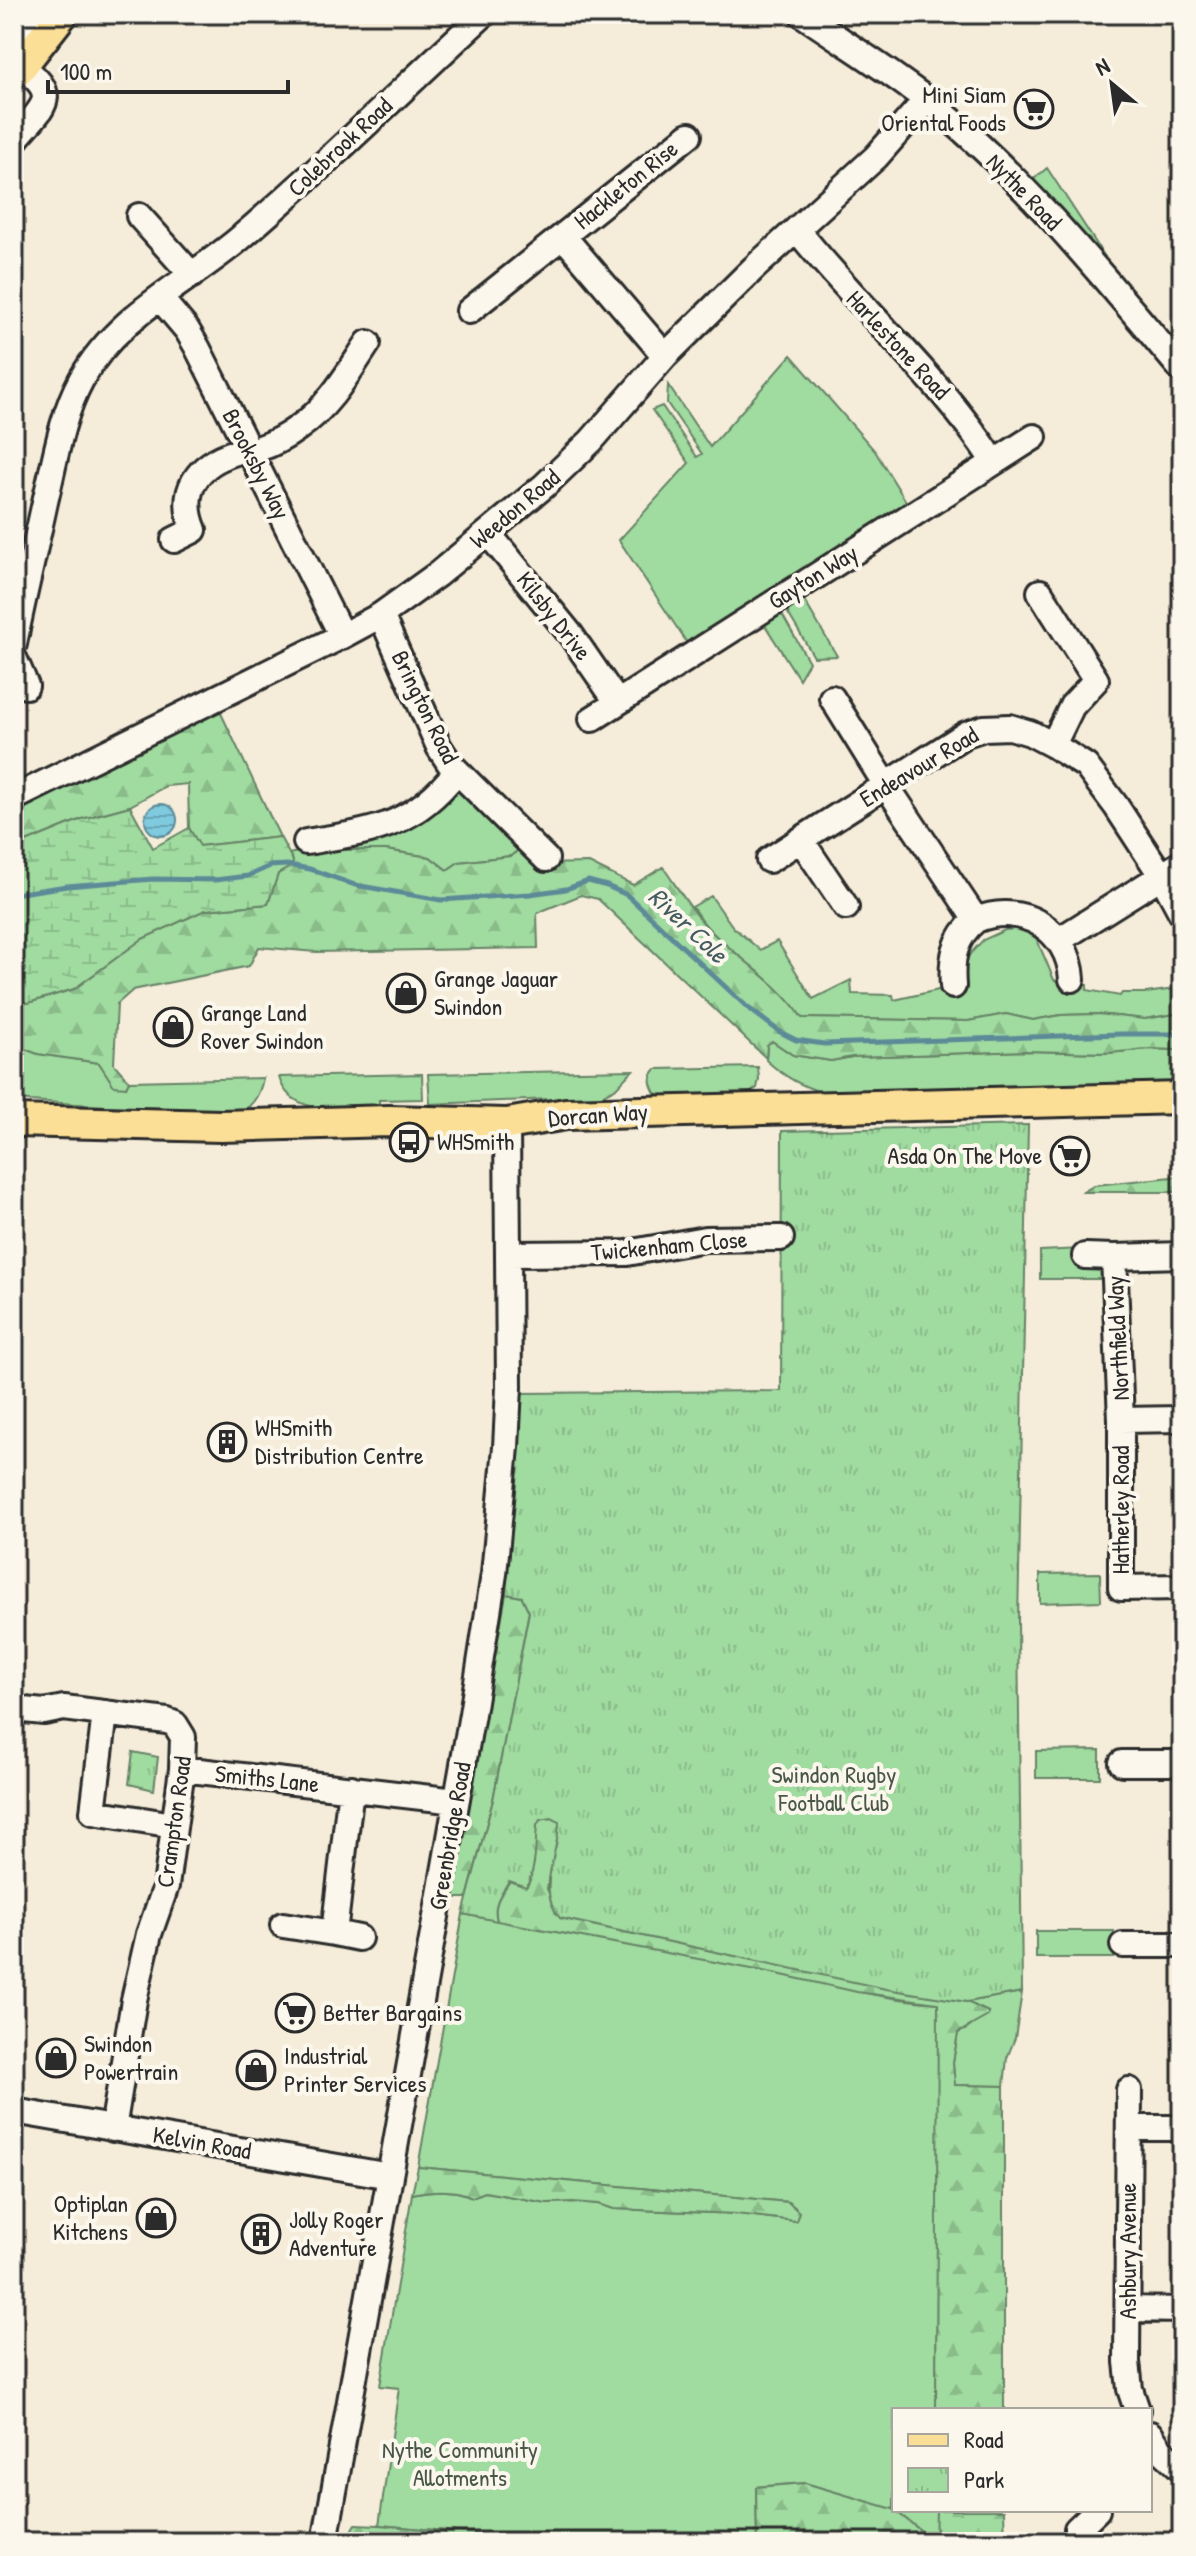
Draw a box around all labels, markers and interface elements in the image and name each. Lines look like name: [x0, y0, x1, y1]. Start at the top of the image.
scale bar: [48, 44, 288, 94]
north arrow: [1072, 44, 1152, 124]
text: N: [1090, 50, 1115, 82]
text: 100 m: [60, 55, 112, 87]
place label: Mini Siam Oriental Foods: [881, 78, 1006, 138]
supermarket icon: Mini Siam Oriental Foods: [1013, 88, 1055, 130]
street label: Colebrook Road: [280, 90, 399, 203]
street label: Hackleton Rise: [567, 132, 684, 236]
street label: Nythe Road: [980, 146, 1069, 237]
street label: Harlestone Road: [840, 283, 958, 406]
street label: Brooksby Way: [215, 403, 298, 524]
street label: Weedon Road: [462, 461, 566, 555]
street label: Gayton Way: [762, 536, 863, 616]
street label: Kilsby Drive: [510, 564, 600, 667]
street label: Brington Road: [385, 645, 467, 768]
street label: Endeavour Road: [853, 718, 984, 814]
water label: River Cole: [641, 879, 737, 971]
place label: Grange Jaguar Swindon: [434, 962, 558, 1022]
shop icon: Grange Jaguar Swindon: [385, 972, 427, 1014]
place label: Grange Land Rover Swindon: [201, 996, 324, 1056]
shop icon: Grange Land Rover Swindon: [152, 1006, 194, 1048]
street label: Dorcan Way: [547, 1095, 649, 1133]
bus stop icon: WHSmith: [388, 1121, 430, 1163]
place label: WHSmith: [437, 1125, 514, 1157]
supermarket icon: Asda On The Move: [1049, 1135, 1091, 1177]
place label: Asda On The Move: [888, 1139, 1042, 1171]
street label: Twickenham Close: [589, 1222, 749, 1268]
street label: Northfield Way: [1098, 1275, 1136, 1401]
place label: WHSmith Distribution Centre: [255, 1411, 424, 1471]
building icon: WHSmith Distribution Centre: [206, 1421, 248, 1463]
street label: Hatherley Road: [1104, 1446, 1136, 1574]
street label: Crampton Road: [148, 1754, 198, 1889]
street label: Smiths Lane: [213, 1757, 321, 1799]
park label: Swindon Rugby Football Club: [772, 1758, 896, 1818]
street label: Greenbridge Road: [420, 1759, 478, 1912]
supermarket icon: Better Bargains: [274, 1992, 316, 2034]
place label: Better Bargains: [323, 1996, 462, 2028]
place label: Swindon Powertrain: [84, 2027, 178, 2087]
shop icon: Swindon Powertrain: [35, 2037, 77, 2079]
place label: Industrial Printer Services: [284, 2039, 426, 2099]
shop icon: Industrial Printer Services: [235, 2049, 277, 2091]
street label: Kelvin Road: [151, 2118, 254, 2166]
street label: Ashbury Avenue: [1111, 2182, 1143, 2319]
place label: Optiplan Kitchens: [53, 2187, 128, 2247]
shop icon: Optiplan Kitchens: [135, 2197, 177, 2239]
place label: Jolly Roger Adventure: [289, 2203, 384, 2263]
building icon: Jolly Roger Adventure: [240, 2213, 282, 2255]
legend: [892, 2408, 1152, 2512]
text: Road: [964, 2423, 1003, 2455]
park label: Nythe Community Allotments: [382, 2433, 538, 2493]
text: Park: [964, 2463, 1004, 2495]

